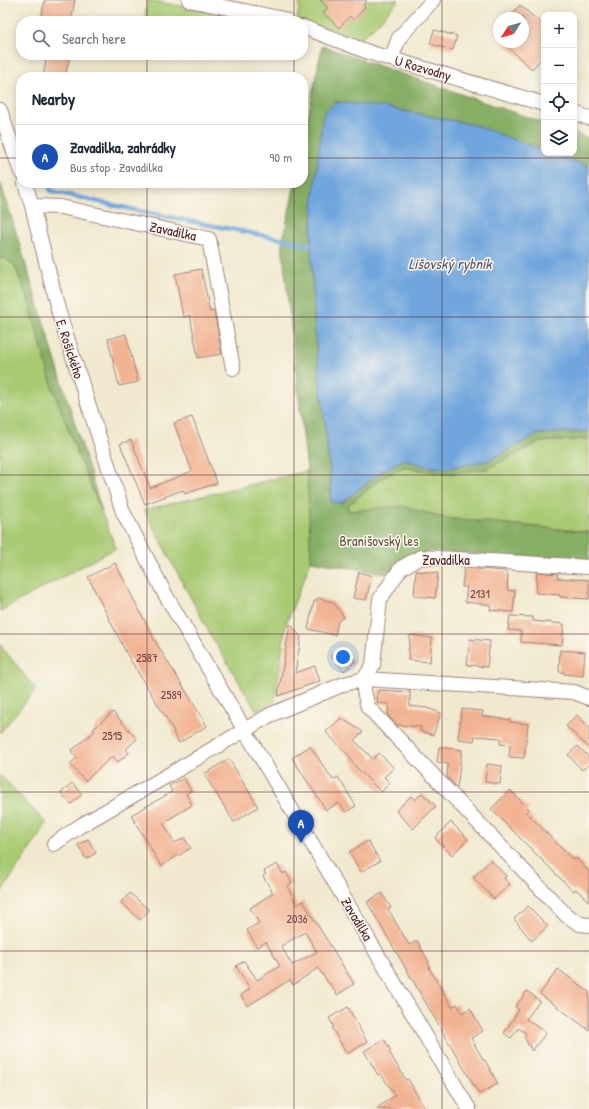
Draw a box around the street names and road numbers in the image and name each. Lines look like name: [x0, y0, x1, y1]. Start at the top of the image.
street label: U Rozvodny: [392, 50, 454, 86]
street label: Zavadilka: [148, 216, 199, 245]
street label: E. Rošického: [52, 317, 89, 381]
street label: Zavadilka: [422, 550, 470, 569]
street label: Zavadilka: [337, 894, 378, 944]

